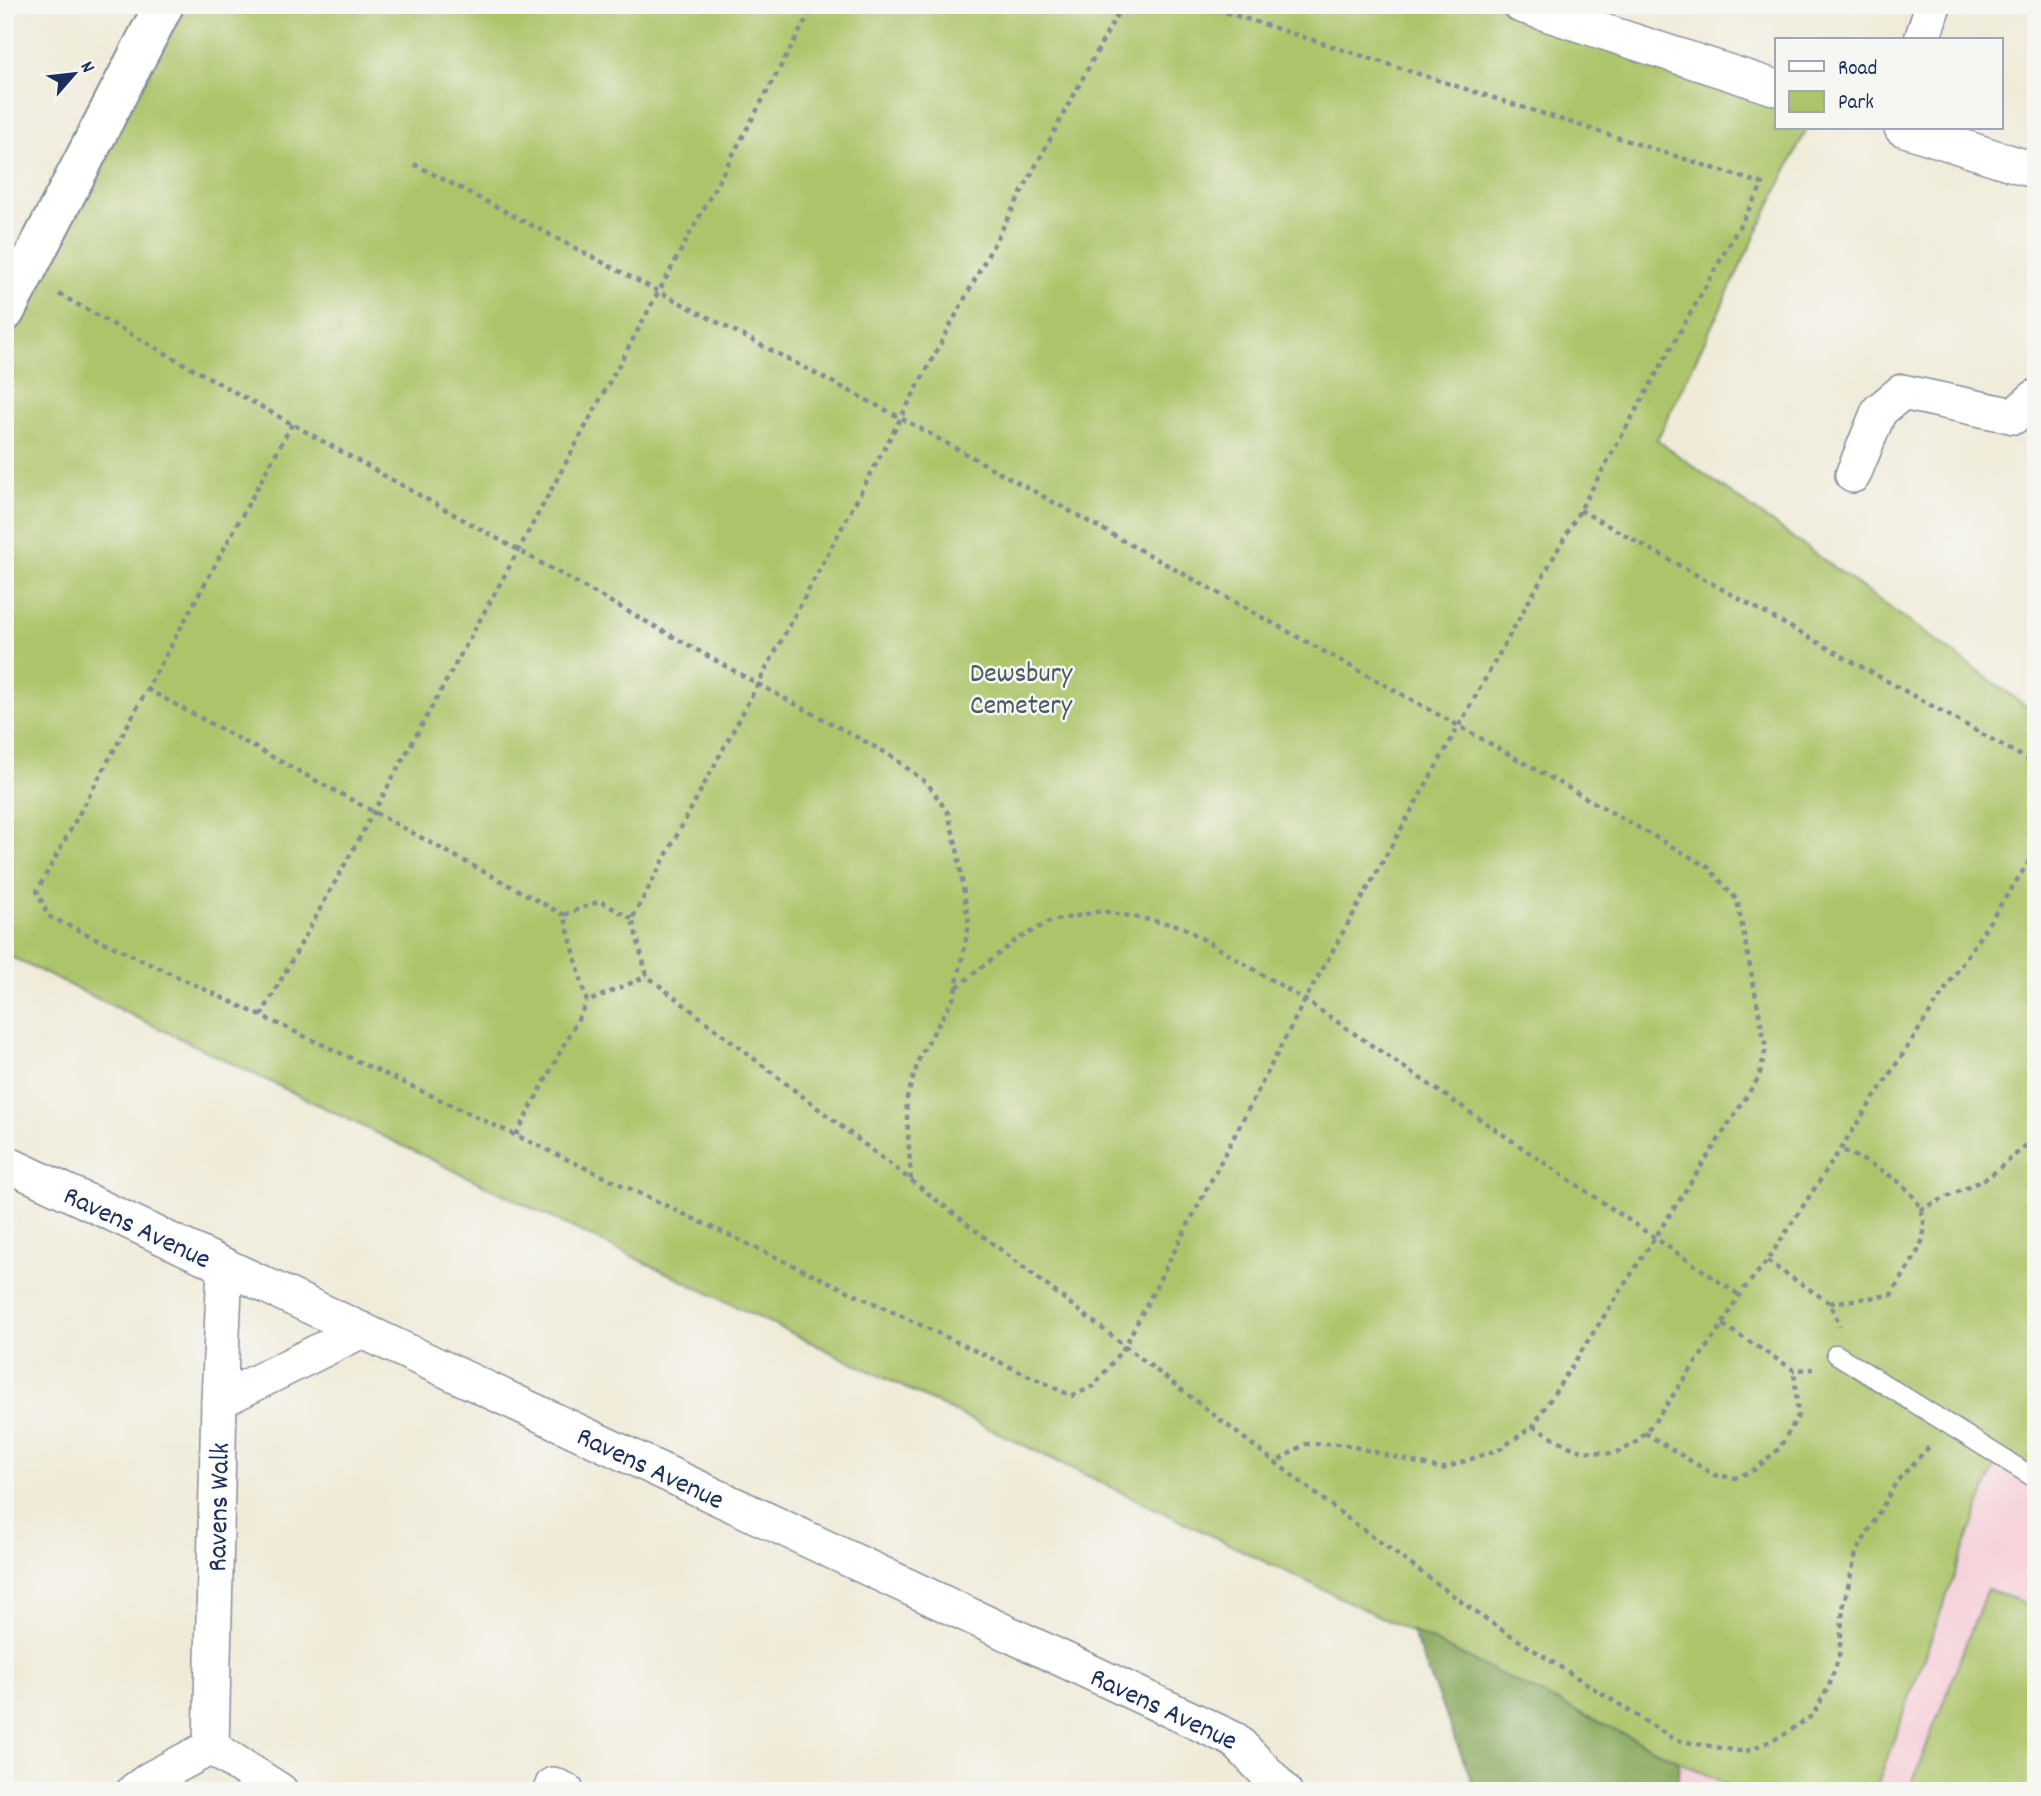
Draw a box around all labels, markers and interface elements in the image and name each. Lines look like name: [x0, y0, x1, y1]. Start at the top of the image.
north arrow: [38, 38, 108, 108]
legend: [1775, 38, 2002, 130]
text: Road: [1838, 55, 1877, 85]
text: N: [72, 57, 100, 78]
text: Park: [1838, 89, 1874, 119]
park label: Dewsbury Cemetery: [970, 656, 1073, 728]
street label: Ravens Avenue: [56, 1178, 216, 1282]
street label: Ravens Avenue: [569, 1419, 730, 1523]
street label: Ravens Walk: [200, 1442, 243, 1572]
street label: Ravens Avenue: [1082, 1660, 1243, 1763]

